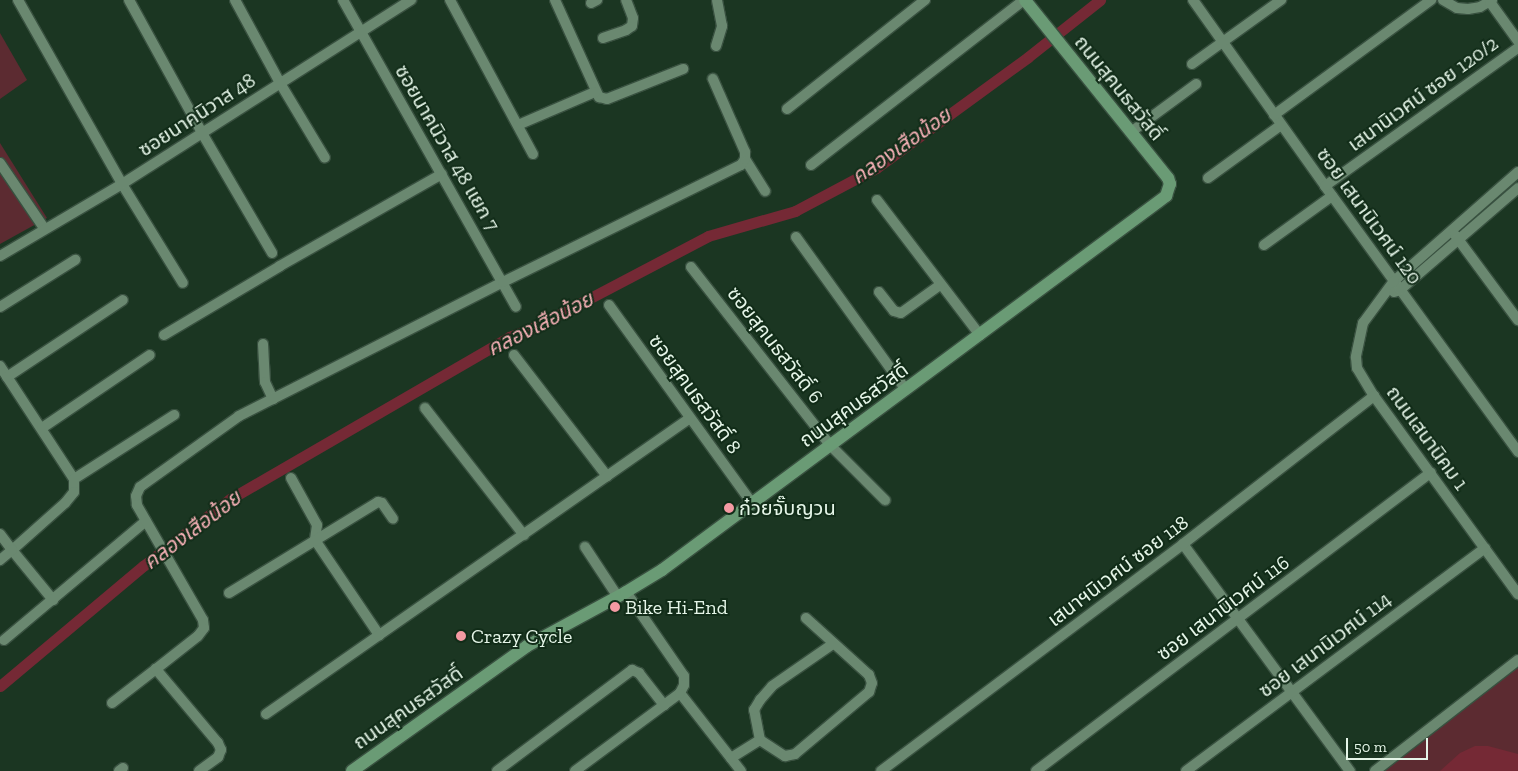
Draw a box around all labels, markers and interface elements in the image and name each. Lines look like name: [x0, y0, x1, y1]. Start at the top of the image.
street label: ถนนสุคนธสวัสดิ์: [1069, 31, 1169, 145]
street label: เสนานิเวศน์ ซอย 120/2: [1343, 31, 1503, 157]
street label: ซอยนาคนิวาส 48 แยก 7: [390, 61, 504, 235]
street label: ซอยนาคนิวาส 48: [134, 68, 260, 162]
water label: คลองเสือน้อย: [846, 103, 956, 189]
street label: ซอย เสนานิเวศน์ 120: [1311, 143, 1427, 289]
street label: ซอยสุคนธสวัสดิ์ 6: [722, 282, 828, 408]
water label: คลองเสือน้อย: [483, 287, 597, 361]
street label: ซอยสุคนธสวัสดิ์ 8: [644, 330, 746, 458]
street label: ถนนสุคนธสวัสดิ์: [795, 358, 913, 452]
street label: ถนนเสนานิคม 1: [1381, 381, 1473, 495]
water label: คลองเสือน้อย: [138, 485, 246, 575]
place label: ก๋วยจั๊บญวน: [739, 496, 836, 520]
marker: ก๋วยจั๊บญวน: [723, 502, 735, 514]
street label: เสนาฯนิเวศน์ ซอย 118: [1043, 510, 1193, 632]
street label: ซอย เสนานิเวศน์ 116: [1152, 550, 1294, 666]
street label: ซอย เสนานิเวศน์ 114: [1254, 587, 1396, 703]
place label: Bike Hi-End: [625, 595, 728, 619]
marker: Bike Hi-End: [609, 601, 621, 613]
place label: Crazy Cycle: [471, 624, 573, 648]
marker: Crazy Cycle: [455, 630, 467, 642]
street label: ถนนสุคนธสวัสดิ์: [349, 661, 467, 755]
scale bar: [1348, 728, 1430, 760]
text: 50 m: [1354, 738, 1387, 756]

